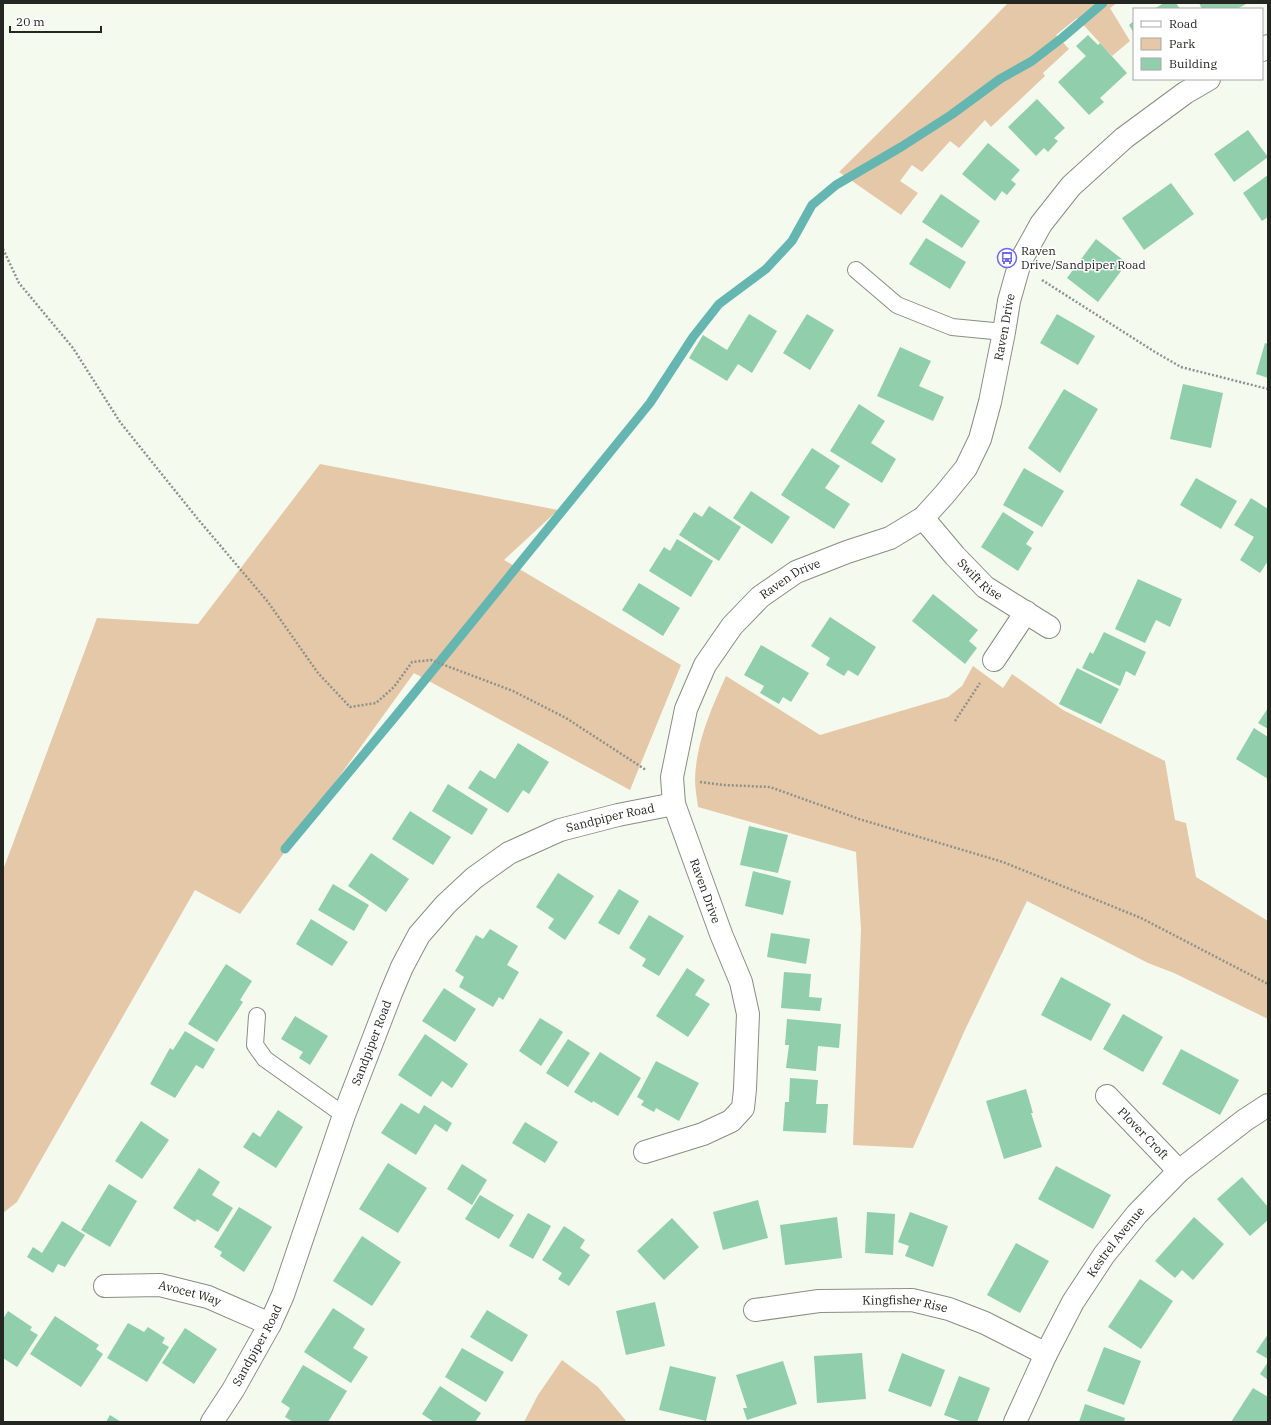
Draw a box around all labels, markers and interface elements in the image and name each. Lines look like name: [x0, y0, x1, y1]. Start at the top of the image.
scale bar: [10, 8, 101, 34]
legend: [1133, 8, 1263, 80]
text: 20 m: [16, 14, 45, 29]
text: Road: [1169, 16, 1198, 31]
text: Park: [1169, 36, 1195, 51]
text: Building: [1169, 56, 1217, 71]
place label: Raven Drive/Sandpiper Road: [1021, 243, 1146, 272]
bus stop icon: Raven Drive/Sandpiper Road: [996, 247, 1018, 269]
street label: Raven Drive: [990, 291, 1018, 362]
street label: Raven Drive: [757, 555, 822, 602]
street label: Swift Rise: [955, 555, 1005, 603]
street label: Sandpiper Road: [564, 800, 656, 835]
street label: Raven Drive: [687, 856, 724, 925]
street label: Sandpiper Road: [348, 998, 395, 1088]
street label: Plover Croft: [1115, 1104, 1172, 1162]
street label: Kestrel Avenue: [1083, 1203, 1147, 1280]
street label: Avocet Way: [157, 1277, 224, 1309]
street label: Kingfisher Rise: [862, 1292, 949, 1315]
street label: Sandpiper Road: [229, 1302, 285, 1389]

